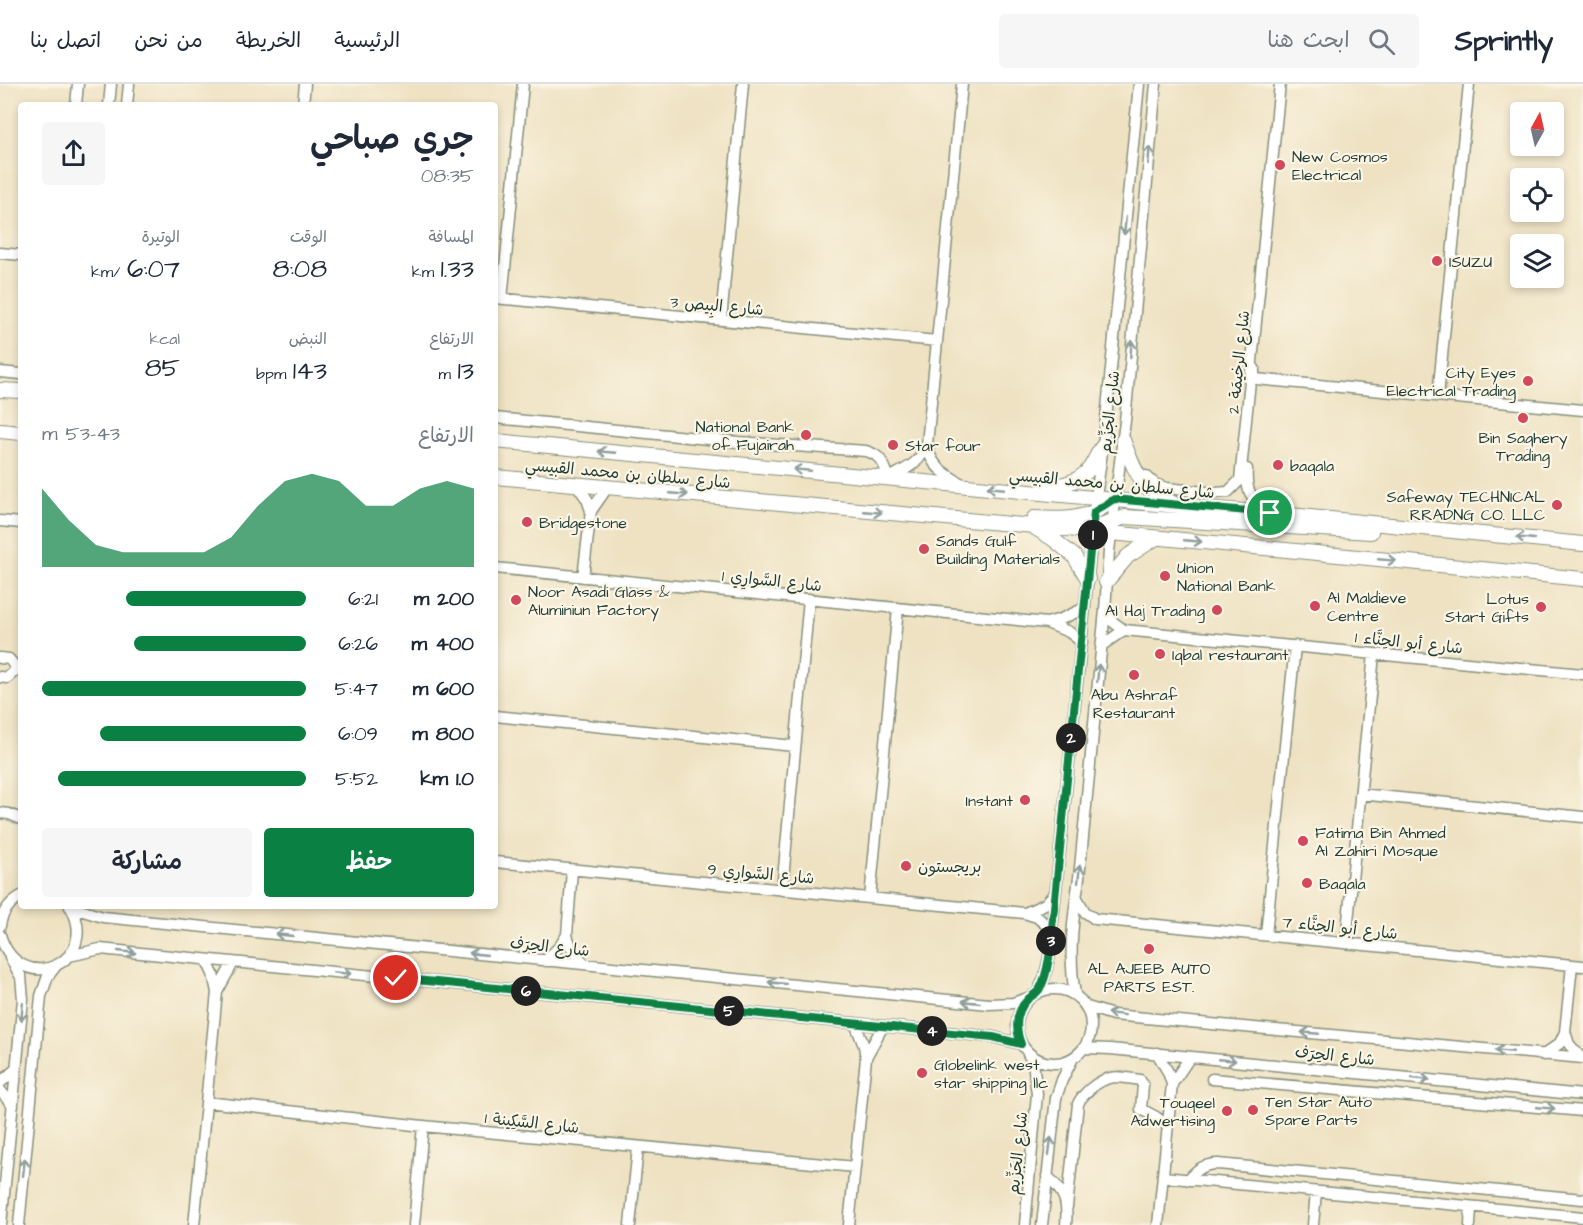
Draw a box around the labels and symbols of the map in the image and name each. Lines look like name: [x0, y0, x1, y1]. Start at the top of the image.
north arrow: [1510, 102, 1564, 156]
one-way arrow: [1144, 146, 1155, 166]
place label: New Cosmos Electrical: [1292, 146, 1388, 186]
marker: New Cosmos Electrical: [1273, 158, 1287, 172]
one-way arrow: [1119, 215, 1130, 235]
place label: ISUZU: [1449, 251, 1492, 273]
marker: ISUZU: [1430, 254, 1444, 268]
street label: شارع البِيص 3: [669, 291, 765, 322]
street label: شارع الرخيمَة 2: [1223, 309, 1255, 415]
one-way arrow: [1126, 340, 1137, 360]
place label: City Eyes Electrical Trading: [1387, 362, 1516, 403]
street label: شارع الجَزِّيم: [1094, 369, 1126, 455]
marker: City Eyes Electrical Trading: [1521, 374, 1535, 388]
marker: Bin Saghery Trading: [1516, 411, 1530, 425]
place label: National Bank of Fujairah: [696, 416, 794, 456]
place label: Bin Saghery Trading: [1478, 427, 1568, 468]
marker: National Bank of Fujairah: [799, 428, 813, 442]
place label: Star four: [905, 435, 981, 457]
marker: Star four: [886, 438, 900, 452]
one-way arrow: [598, 446, 618, 457]
street label: شارع سلطان بن محمد القبيسي: [524, 454, 732, 497]
place label: baqala: [1290, 455, 1334, 477]
marker: baqala: [1271, 458, 1285, 472]
one-way arrow: [792, 464, 812, 475]
street label: شارع سلطان بن محمد القبيسي: [1008, 464, 1216, 507]
one-way arrow: [986, 482, 1006, 493]
place label: Safeway TECHNICAL RRADNG CO. LLC: [1387, 486, 1545, 526]
pin: [1244, 487, 1295, 538]
one-way arrow: [668, 489, 688, 500]
marker: Safeway TECHNICAL RRADNG CO. LLC: [1550, 498, 1564, 512]
one-way arrow: [862, 507, 882, 518]
place label: Bridgestone: [539, 512, 627, 535]
marker: Bridgestone: [520, 515, 534, 529]
pin: 1: [1078, 520, 1108, 550]
place label: Sands Gulf Building Materials: [936, 530, 1060, 571]
one-way arrow: [1515, 532, 1535, 543]
one-way arrow: [1182, 536, 1202, 547]
marker: Sands Gulf Building Materials: [917, 542, 931, 556]
one-way arrow: [1377, 555, 1396, 566]
place label: Union National Bank: [1177, 557, 1276, 597]
street label: شارع السَّوارِي 1: [721, 565, 823, 597]
marker: Union National Bank: [1158, 569, 1172, 583]
place label: Noor Asadi Glass & Aluminiun Factory: [528, 581, 670, 622]
place label: Al Maldieve Centre: [1327, 587, 1407, 627]
place label: Lotus Start Gifts: [1445, 588, 1529, 628]
marker: Noor Asadi Glass & Aluminiun Factory: [509, 593, 523, 607]
marker: Al Maldieve Centre: [1308, 599, 1322, 613]
place label: Al Haj Trading: [1105, 600, 1205, 623]
marker: Lotus Start Gifts: [1534, 600, 1548, 614]
marker: Al Haj Trading: [1210, 603, 1224, 617]
street label: شارع أبو الحِنَّاء 1: [1354, 626, 1464, 660]
place label: Iqbal restaurant: [1172, 644, 1289, 666]
marker: Iqbal restaurant: [1153, 647, 1167, 661]
one-way arrow: [1093, 663, 1104, 683]
marker: Abu Ashraf Restaurant: [1127, 668, 1141, 682]
place label: Abu Ashraf Restaurant: [1091, 684, 1178, 724]
pin: 2: [1056, 723, 1086, 753]
place label: Instant: [965, 790, 1014, 812]
marker: Instant: [1018, 793, 1032, 807]
place label: Fatima Bin Ahmed Al Zahiri Mosque: [1315, 822, 1446, 862]
marker: Fatima Bin Ahmed Al Zahiri Mosque: [1296, 834, 1310, 848]
place label: بريجستون: [918, 856, 981, 878]
street label: شارع السَّوارِي 9: [706, 858, 815, 890]
marker: بريجستون: [899, 859, 913, 873]
one-way arrow: [1074, 864, 1085, 884]
place label: Baqala: [1319, 873, 1366, 895]
marker: Baqala: [1300, 876, 1314, 890]
street label: شارع أبو الحِنَّاء 7: [1281, 911, 1399, 945]
pin: 3: [1036, 926, 1066, 956]
one-way arrow: [274, 929, 294, 940]
street label: شارع الحِرَف: [509, 932, 591, 962]
marker: AL AJEEB AUTO PARTS EST.: [1142, 942, 1156, 956]
one-way arrow: [116, 947, 136, 958]
one-way arrow: [468, 948, 488, 959]
pin: [370, 952, 421, 1003]
place label: AL AJEEB AUTO PARTS EST.: [1087, 958, 1211, 998]
one-way arrow: [331, 968, 351, 979]
pin: 6: [511, 976, 541, 1006]
one-way arrow: [767, 977, 787, 988]
pin: 5: [714, 996, 744, 1026]
one-way arrow: [961, 996, 981, 1007]
one-way arrow: [16, 1002, 27, 1022]
one-way arrow: [1106, 1009, 1126, 1020]
pin: 4: [917, 1016, 947, 1046]
one-way arrow: [1300, 1027, 1320, 1038]
street label: شارع الحِرَف: [1294, 1041, 1376, 1071]
one-way arrow: [1494, 1045, 1514, 1056]
place label: Globelink west star shipping llc: [934, 1054, 1048, 1095]
one-way arrow: [1216, 1055, 1236, 1066]
marker: Globelink west star shipping llc: [915, 1066, 929, 1080]
one-way arrow: [1410, 1074, 1430, 1085]
place label: Ten Star Auto Spare Parts: [1265, 1091, 1372, 1131]
place label: Touqeel Adwertising: [1131, 1092, 1215, 1133]
marker: Ten Star Auto Spare Parts: [1246, 1103, 1260, 1117]
one-way arrow: [1535, 1103, 1555, 1114]
marker: Touqeel Adwertising: [1220, 1104, 1234, 1118]
street label: شارع السَّكِينة 1: [484, 1107, 580, 1139]
street label: شارع الجَزِّيم: [1002, 1110, 1034, 1196]
one-way arrow: [1045, 1137, 1056, 1156]
one-way arrow: [19, 1157, 30, 1177]

